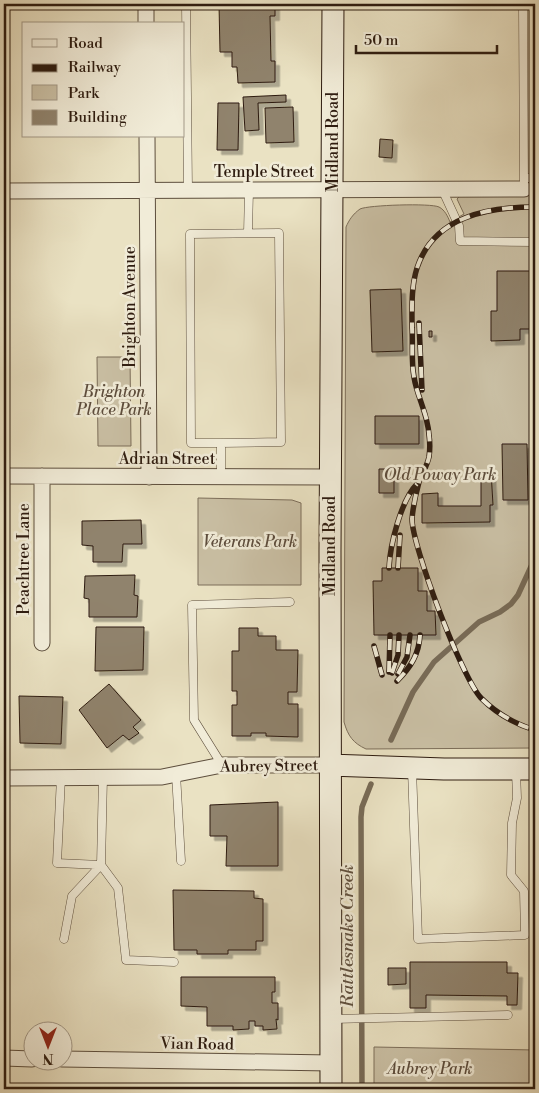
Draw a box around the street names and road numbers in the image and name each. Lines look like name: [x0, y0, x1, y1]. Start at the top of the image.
street label: Midland Road: [323, 92, 343, 192]
street label: Temple Street: [214, 162, 315, 182]
street label: Brighton Avenue: [120, 246, 140, 369]
street label: Adrian Street: [118, 449, 216, 469]
street label: Midland Road: [320, 496, 340, 596]
street label: Peachtree Lane: [14, 503, 34, 615]
street label: Aubrey Street: [219, 755, 319, 777]
street label: Vian Road: [159, 1033, 234, 1055]

